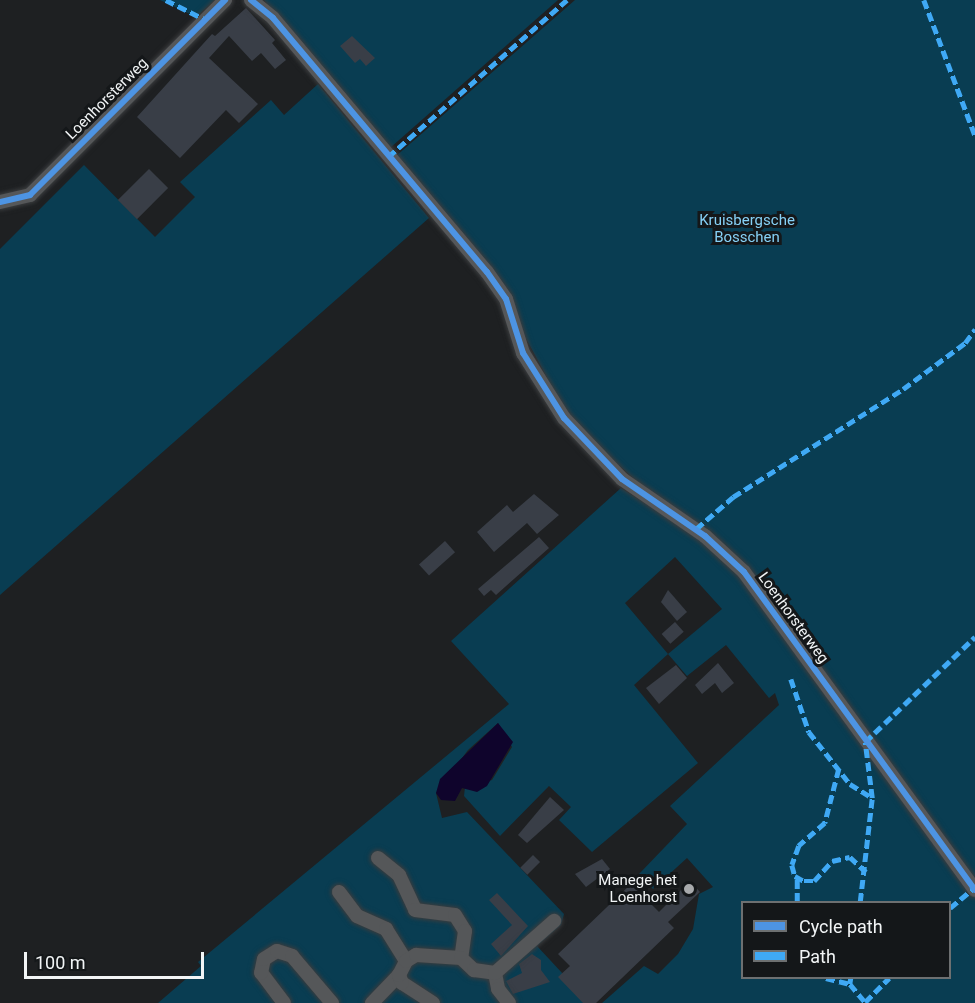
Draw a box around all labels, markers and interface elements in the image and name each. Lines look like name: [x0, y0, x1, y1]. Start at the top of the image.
street label: Loenhorsterweg: [62, 54, 152, 144]
park label: Kruisbergsche Bosschen: [699, 211, 795, 246]
street label: Loenhorsterweg: [754, 569, 832, 667]
place label: Manege het Loenhorst: [598, 871, 677, 906]
marker: Manege het Loenhorst: [682, 882, 696, 896]
legend: [741, 901, 951, 979]
text: Cycle path: [799, 916, 883, 937]
scale bar: [27, 940, 207, 978]
text: Path: [799, 946, 836, 967]
text: 100 m: [35, 952, 86, 973]

